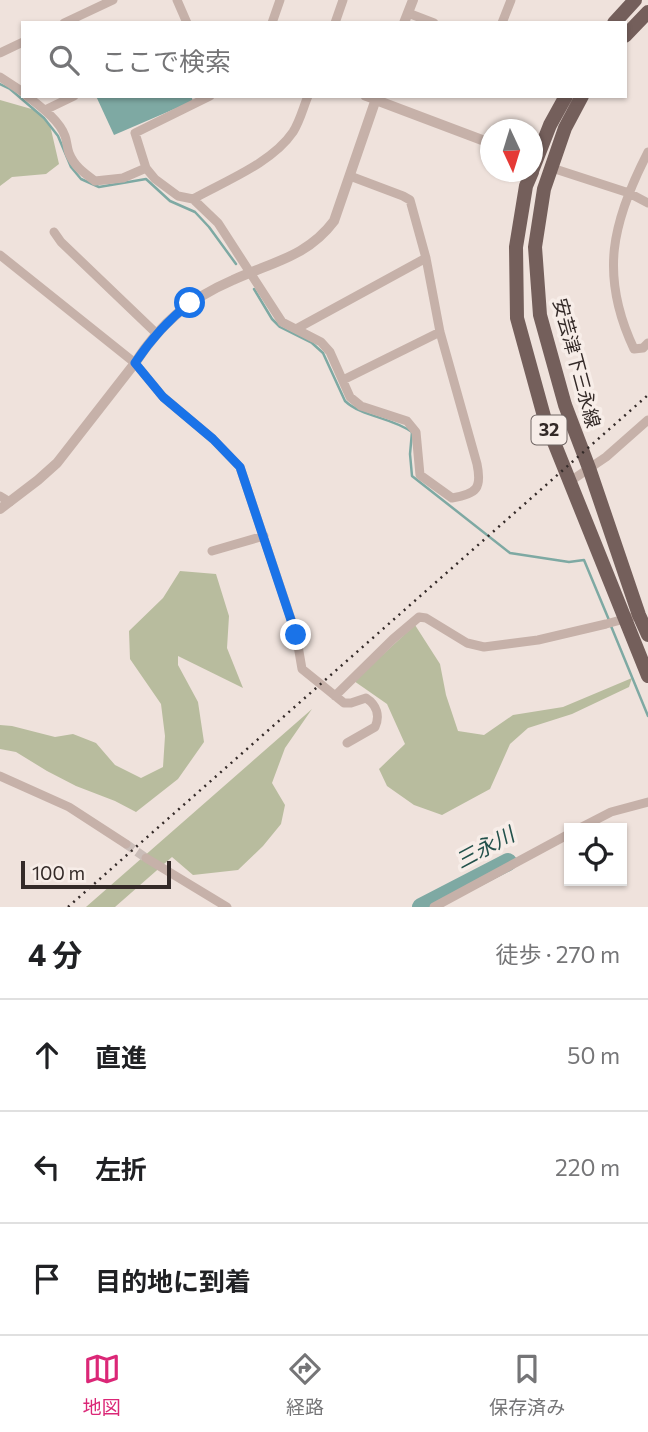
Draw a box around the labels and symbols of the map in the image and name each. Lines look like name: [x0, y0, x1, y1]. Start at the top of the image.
north arrow: [480, 119, 543, 182]
route start: [174, 287, 205, 318]
street label: 安芸津下三永線: [549, 296, 606, 430]
road number: 32: [532, 416, 566, 444]
route end: [280, 619, 311, 650]
water label: 三永川: [451, 820, 520, 873]
scale bar: [21, 858, 172, 890]

